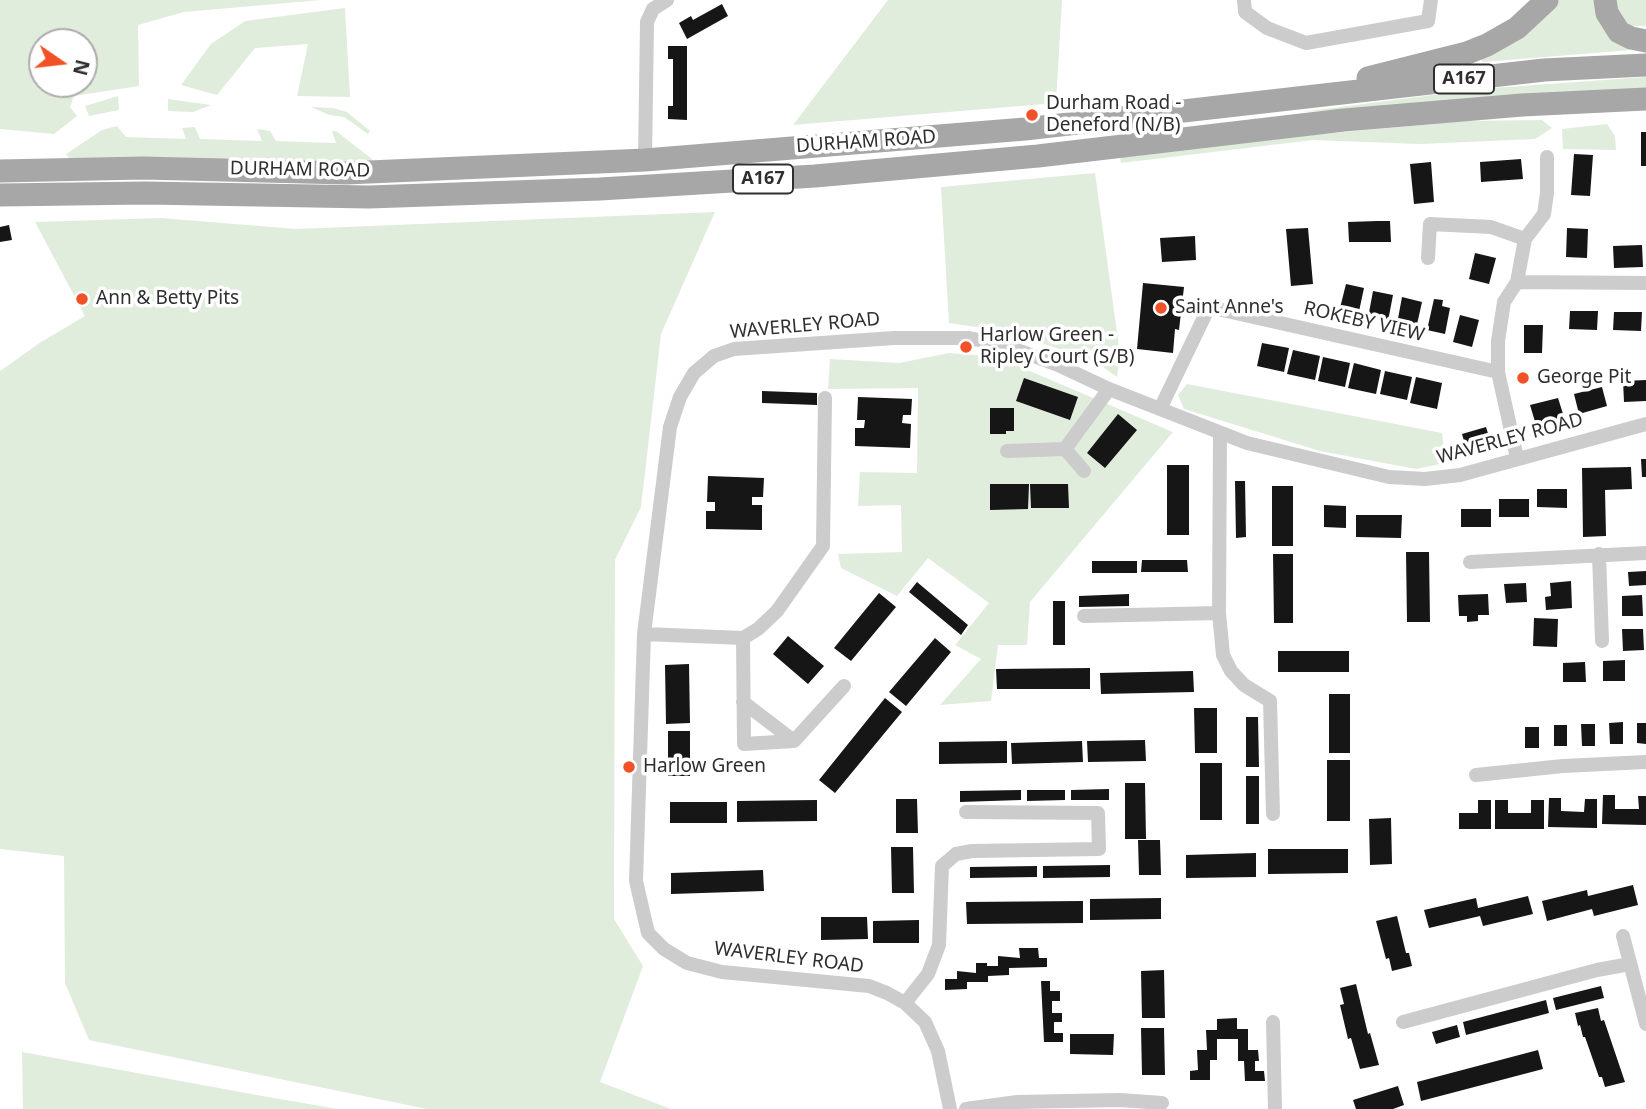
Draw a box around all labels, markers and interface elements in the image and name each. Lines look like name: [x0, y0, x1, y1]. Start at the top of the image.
north arrow: [28, 28, 98, 98]
text: N: [67, 57, 96, 78]
road number: A167: [1434, 64, 1494, 94]
place label: Durham Road - Deneford (N/B): [1046, 93, 1181, 137]
marker: Durham Road - Deneford (N/B): [1024, 107, 1040, 123]
street label: DURHAM ROAD: [795, 126, 937, 158]
street label: DURHAM ROAD: [230, 157, 370, 183]
road number: A167: [733, 164, 793, 194]
place label: Ann & Betty Pits: [96, 288, 239, 310]
marker: Ann & Betty Pits: [74, 291, 90, 307]
place label: Saint Anne's: [1175, 297, 1283, 319]
street label: ROKEBY VIEW: [1301, 297, 1427, 347]
marker: Saint Anne's: [1153, 300, 1169, 316]
street label: WAVERLEY ROAD: [729, 308, 881, 344]
place label: Harlow Green - Ripley Court (S/B): [980, 325, 1134, 369]
marker: Harlow Green - Ripley Court (S/B): [958, 339, 974, 355]
place label: George Pit: [1537, 367, 1631, 389]
marker: George Pit: [1515, 370, 1531, 386]
street label: WAVERLEY ROAD: [1434, 409, 1586, 469]
place label: Harlow Green: [643, 756, 766, 778]
marker: Harlow Green: [621, 759, 637, 775]
street label: WAVERLEY ROAD: [713, 938, 865, 978]

